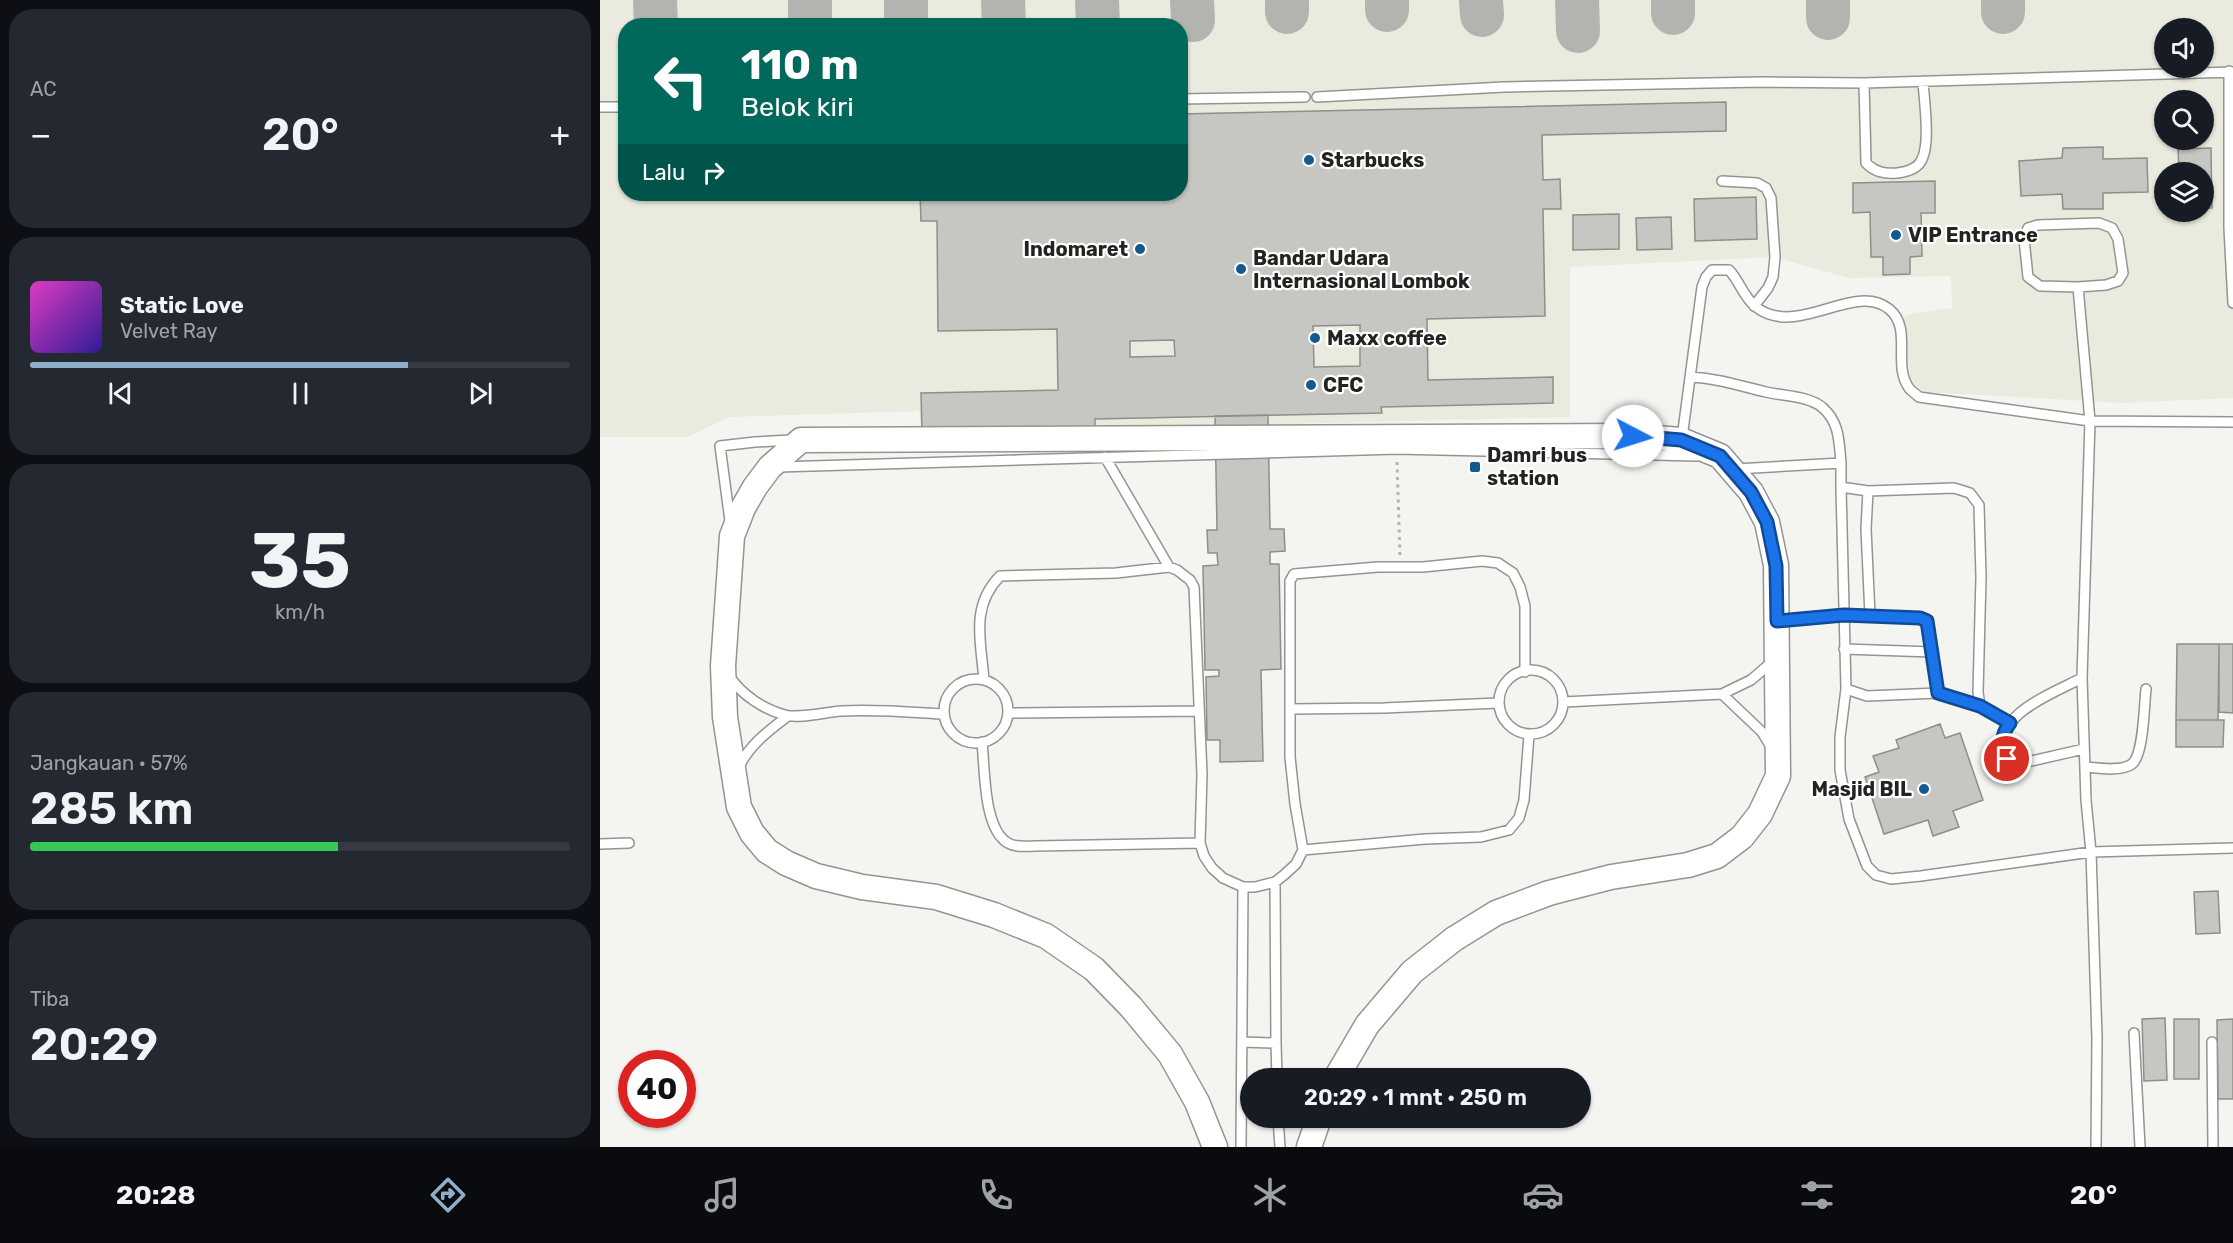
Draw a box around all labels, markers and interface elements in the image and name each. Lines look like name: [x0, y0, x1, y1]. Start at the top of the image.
map controls: [2154, 18, 2214, 222]
button: sound: [2154, 18, 2214, 78]
text: 110 m: [741, 40, 859, 90]
icon: left: [642, 42, 720, 120]
text: AC: [30, 77, 56, 101]
button: search: [2154, 90, 2214, 150]
text: Belok kiri: [741, 91, 854, 123]
text: 20°: [262, 108, 339, 161]
text: −: [30, 115, 51, 154]
text: +: [549, 115, 570, 154]
place label: Starbucks: [1321, 148, 1424, 172]
marker: Starbucks: [1302, 153, 1316, 167]
icon: right: [697, 156, 730, 189]
text: Lalu: [642, 159, 685, 186]
button: layers: [2154, 162, 2214, 222]
place label: VIP Entrance: [1908, 223, 2038, 247]
marker: VIP Entrance: [1889, 228, 1903, 242]
place label: Indomaret: [1024, 237, 1128, 261]
marker: Indomaret: [1133, 242, 1147, 256]
place label: Bandar Udara Internasional Lombok: [1253, 246, 1470, 293]
marker: Bandar Udara Internasional Lombok: [1234, 262, 1248, 276]
text: Static Love: [120, 292, 244, 319]
text: Velvet Ray: [120, 319, 218, 343]
place label: Maxx coffee: [1327, 326, 1447, 350]
marker: Maxx coffee: [1308, 331, 1322, 345]
place label: CFC: [1323, 373, 1363, 397]
icon: previous: [104, 377, 137, 410]
icon: pause: [284, 377, 317, 410]
icon: next: [464, 377, 497, 410]
marker: CFC: [1304, 378, 1318, 392]
position arrow: [1601, 404, 1665, 468]
place label: Damri bus station: [1487, 443, 1587, 490]
marker: Damri bus station: [1468, 460, 1482, 474]
text: 35: [249, 514, 351, 607]
text: km/h: [275, 600, 325, 624]
pin: [1981, 733, 2032, 784]
icon: arrive: [1990, 742, 2023, 775]
text: Jangkauan · 57%: [30, 751, 188, 775]
place label: Masjid BIL: [1811, 777, 1912, 801]
text: 285 km: [30, 782, 193, 835]
marker: Masjid BIL: [1917, 782, 1931, 796]
text: Tiba: [30, 987, 69, 1011]
text: 20:29: [30, 1018, 158, 1071]
speed limit sign: 40: [618, 1050, 696, 1128]
text: 20:29 · 1 mnt · 250 m: [1304, 1084, 1527, 1111]
icon: directions: [427, 1174, 469, 1216]
icon: music: [701, 1174, 743, 1216]
icon: phone: [975, 1174, 1017, 1216]
icon: climate: [1249, 1174, 1291, 1216]
icon: car: [1522, 1174, 1564, 1216]
icon: filters: [1796, 1174, 1838, 1216]
text: 20:28: [116, 1179, 196, 1211]
text: 20°: [2070, 1179, 2117, 1211]

